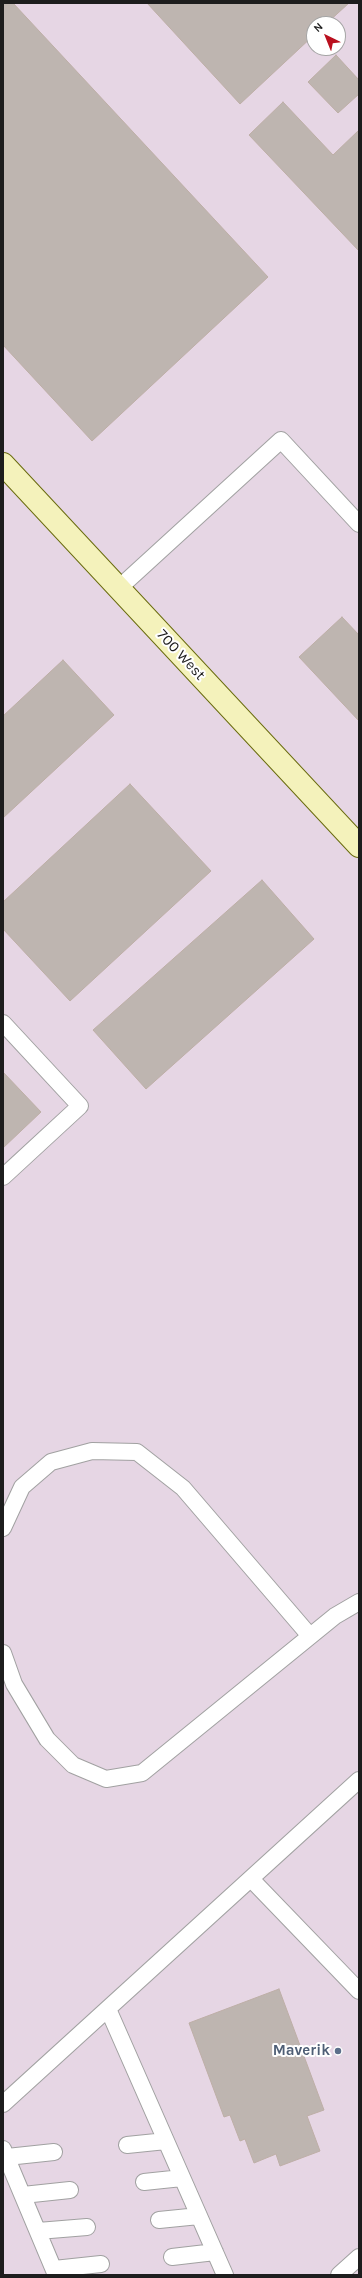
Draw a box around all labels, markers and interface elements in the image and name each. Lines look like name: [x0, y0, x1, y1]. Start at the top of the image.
north arrow: [306, 16, 346, 56]
text: N: [311, 20, 325, 35]
street label: 700 West: [153, 626, 209, 684]
place label: Maverik: [273, 2042, 330, 2060]
marker: Maverik: [333, 2046, 343, 2056]

